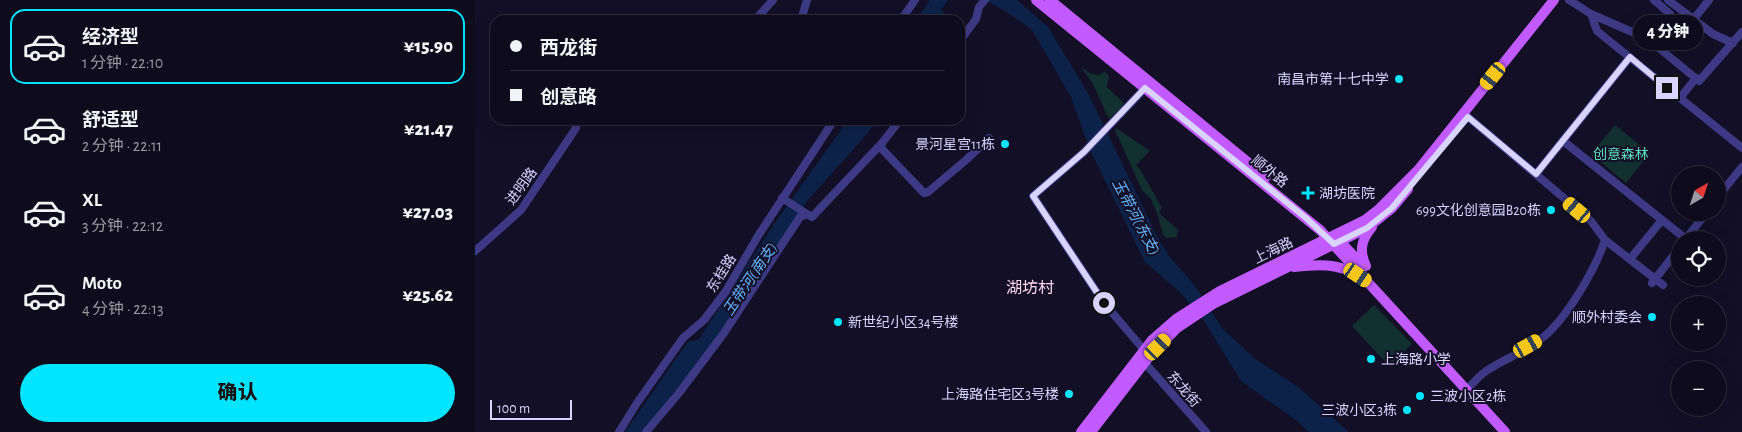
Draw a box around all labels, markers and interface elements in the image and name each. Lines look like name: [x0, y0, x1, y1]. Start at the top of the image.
callout: 4 分钟: [1632, 16, 1702, 51]
icon: car: [22, 24, 67, 69]
text: 4 分钟: [1647, 24, 1689, 40]
text: 经济型: [82, 28, 139, 47]
text: ¥15.90: [404, 37, 453, 56]
text: 西龙街: [540, 39, 597, 58]
text: 1 分钟 · 22:10: [82, 55, 163, 71]
car: [1477, 60, 1508, 92]
place label: 南昌市第十七中学: [1277, 71, 1389, 87]
marker: 南昌市第十七中学: [1393, 73, 1405, 85]
route end: [1656, 77, 1678, 99]
text: 创意路: [540, 88, 597, 107]
icon: car: [22, 107, 67, 152]
text: 舒适型: [82, 111, 139, 130]
text: ¥21.47: [404, 120, 453, 139]
place label: 景河星宫11栋: [915, 136, 995, 152]
text: 2 分钟 · 22:11: [82, 138, 162, 154]
marker: 景河星宫11栋: [999, 138, 1011, 150]
park label: 创意森林: [1593, 146, 1649, 162]
street label: 顺外路: [1249, 152, 1291, 190]
street label: 进明路: [503, 165, 540, 208]
north arrow: [1671, 166, 1726, 221]
map controls: [1671, 166, 1726, 416]
water label: 玉带河(东支): [1109, 176, 1163, 258]
place label: 湖坊医院: [1319, 185, 1375, 201]
marker: 湖坊医院: [1301, 186, 1315, 200]
icon: car: [22, 190, 67, 235]
text: XL: [82, 191, 102, 210]
car: [1560, 195, 1593, 225]
place label: 699文化创意园B20栋: [1416, 202, 1541, 218]
text: ¥27.03: [403, 203, 453, 222]
marker: 699文化创意园B20栋: [1545, 204, 1557, 216]
text: 3 分钟 · 22:12: [82, 218, 163, 234]
button: locate: [1671, 231, 1726, 286]
street label: 上海路: [1251, 235, 1295, 266]
water label: 玉带河(南支): [720, 240, 780, 318]
street label: 东桂路: [704, 251, 739, 295]
car: [1341, 260, 1374, 290]
icon: car: [22, 273, 67, 318]
text: Moto: [82, 274, 122, 293]
district label: 湖坊村: [1006, 279, 1054, 296]
text: ¥25.62: [402, 286, 453, 305]
route start: [1093, 292, 1115, 314]
button: +: [1671, 296, 1726, 351]
text: 4 分钟 · 22:13: [82, 301, 164, 317]
place label: 顺外村委会: [1572, 309, 1642, 325]
marker: 顺外村委会: [1646, 311, 1658, 323]
place label: 新世纪小区34号楼: [848, 315, 959, 330]
marker: 新世纪小区34号楼: [832, 316, 844, 328]
car: [1142, 331, 1173, 363]
car: [1511, 332, 1544, 360]
place label: 上海路小学: [1381, 352, 1451, 367]
marker: 上海路小学: [1365, 353, 1377, 365]
button: −: [1671, 361, 1726, 416]
button: 确认: [20, 364, 455, 422]
street label: 东龙街: [1164, 368, 1204, 410]
place label: 上海路住宅区3号楼: [941, 387, 1059, 402]
marker: 上海路住宅区3号楼: [1063, 388, 1075, 400]
place label: 三波小区2栋: [1430, 388, 1506, 404]
marker: 三波小区2栋: [1414, 390, 1426, 402]
scale bar: [490, 397, 573, 420]
text: 100 m: [497, 402, 530, 416]
place label: 三波小区3栋: [1321, 402, 1397, 418]
marker: 三波小区3栋: [1401, 404, 1413, 416]

